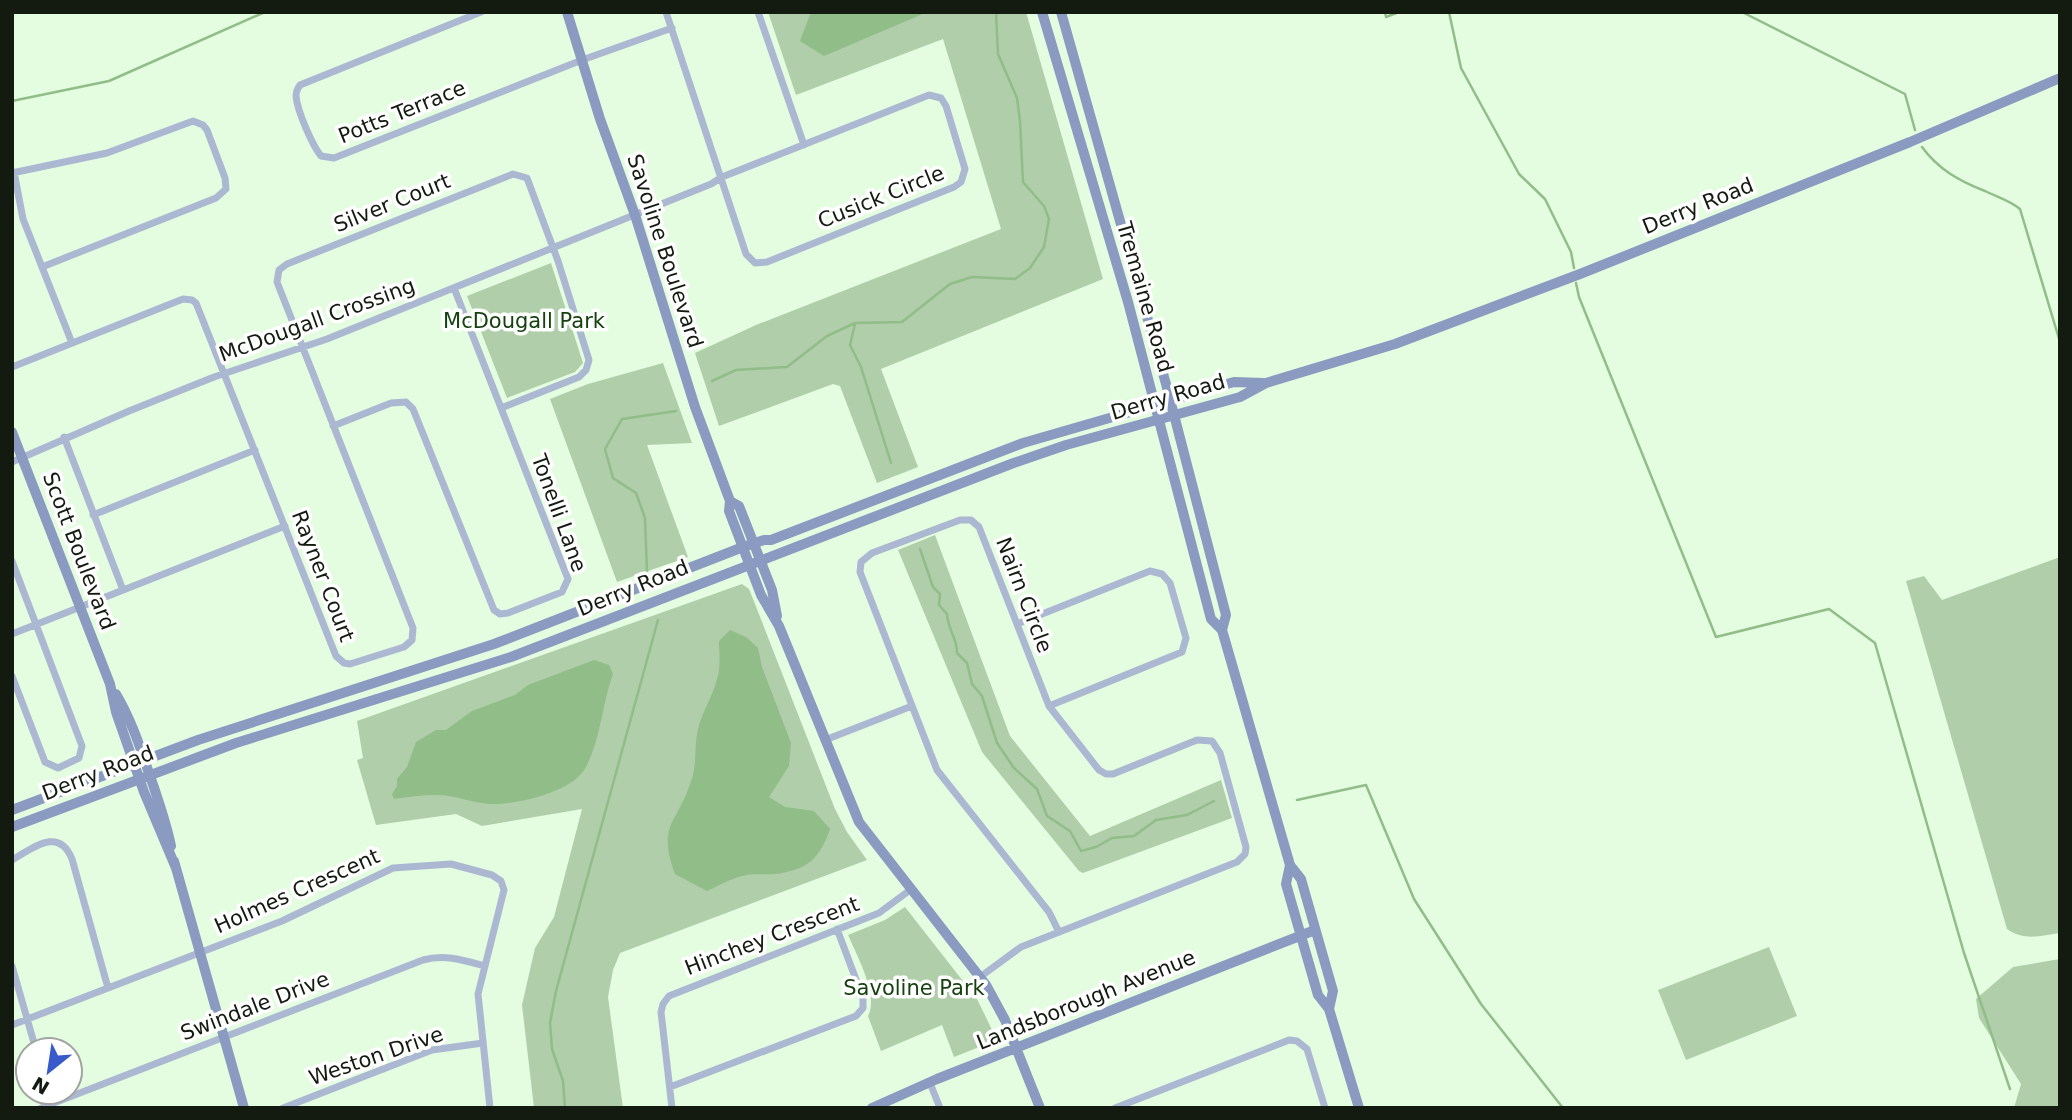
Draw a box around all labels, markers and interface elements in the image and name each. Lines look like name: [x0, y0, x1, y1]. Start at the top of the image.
street label: Potts Terrace: [335, 76, 469, 148]
street label: Savoline Boulevard: [622, 151, 708, 351]
street label: Cusick Circle: [814, 161, 948, 233]
street label: Silver Court: [330, 169, 454, 237]
street label: Derry Road: [1639, 173, 1757, 239]
street label: Tremaine Road: [1112, 218, 1178, 375]
street label: McDougall Crossing: [216, 273, 418, 367]
park label: McDougall Park: [443, 309, 606, 333]
street label: Derry Road: [1108, 369, 1228, 425]
street label: Tonelli Lane: [526, 450, 591, 575]
street label: Scott Boulevard: [38, 469, 120, 633]
street label: Rayner Court: [287, 507, 359, 645]
street label: Nairn Circle: [991, 534, 1057, 656]
street label: Derry Road: [574, 555, 692, 621]
street label: Derry Road: [39, 741, 157, 805]
street label: Holmes Crescent: [211, 844, 383, 938]
street label: Hinchey Crescent: [682, 892, 862, 980]
street label: Landsborough Avenue: [973, 945, 1199, 1055]
street label: Swindale Drive: [177, 967, 333, 1045]
park label: Savoline Park: [843, 976, 986, 1000]
street label: Weston Drive: [306, 1022, 446, 1090]
north arrow: [14, 1036, 84, 1106]
text: N: [28, 1072, 53, 1099]

